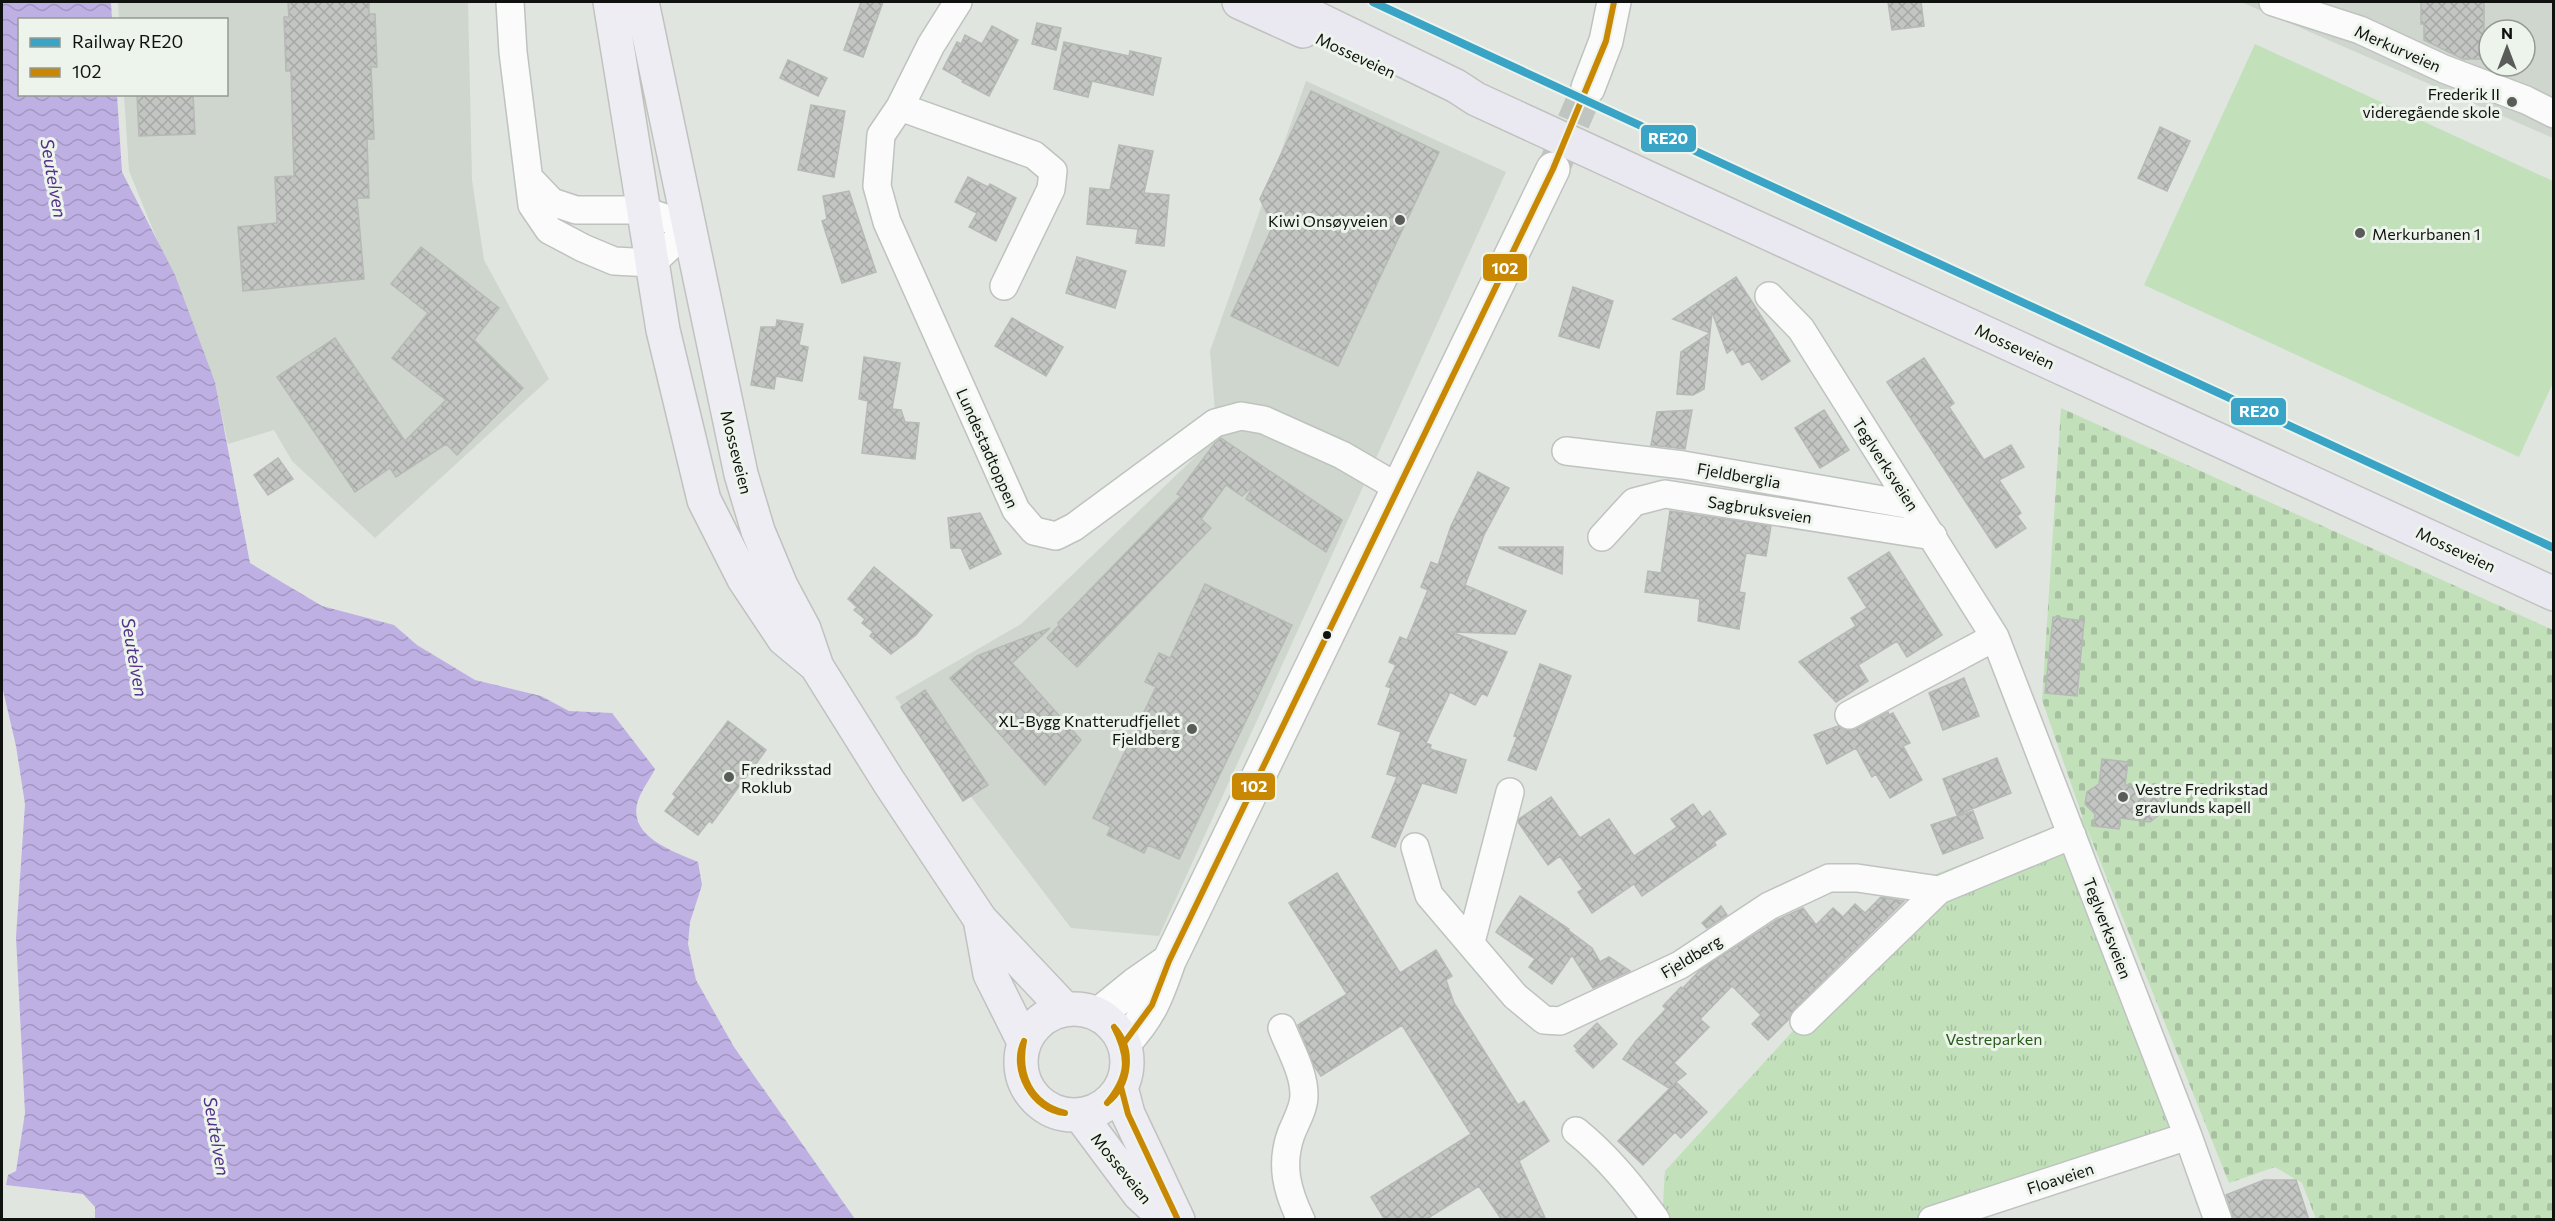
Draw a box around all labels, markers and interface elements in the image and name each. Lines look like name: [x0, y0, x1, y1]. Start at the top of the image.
legend: [18, 18, 228, 96]
north arrow: [2477, 18, 2537, 78]
street label: Merkurveien: [2352, 21, 2444, 75]
text: N: [2501, 23, 2513, 42]
street label: Mosseveien: [1313, 28, 1399, 82]
text: Railway RE20: [72, 30, 183, 52]
text: 102: [72, 60, 101, 82]
place label: Frederik II videregående skole: [2363, 84, 2500, 121]
marker: Frederik II videregående skole: [2505, 95, 2519, 109]
line badge: RE20: [1640, 124, 1697, 153]
text: RE20: [1648, 128, 1688, 147]
water label: Seutelven: [36, 137, 72, 219]
place label: Kiwi Onsøyveien: [1268, 211, 1388, 230]
marker: Kiwi Onsøyveien: [1393, 213, 1407, 227]
place label: Merkurbanen 1: [2372, 224, 2481, 243]
marker: Merkurbanen 1: [2353, 226, 2367, 240]
line badge: 102: [1482, 253, 1528, 282]
text: 102: [1492, 258, 1518, 277]
street label: Mosseveien: [1972, 319, 2058, 373]
street label: Lundestadtoppen: [953, 385, 1023, 511]
line badge: RE20: [2230, 397, 2287, 426]
text: RE20: [2239, 401, 2279, 420]
street label: Mosseveien: [717, 408, 757, 496]
street label: Teglverksveien: [1849, 414, 1923, 514]
street label: Fjeldberglia: [1696, 458, 1782, 492]
street label: Sagbruksveien: [1707, 491, 1813, 527]
street label: Mosseveien: [2413, 522, 2499, 576]
water label: Seutelven: [117, 616, 153, 698]
unlabelled marker: [1321, 629, 1333, 641]
place label: XL-Bygg Knatterudfjellet Fjeldberg: [998, 711, 1180, 748]
marker: XL-Bygg Knatterudfjellet Fjeldberg: [1185, 722, 1199, 736]
place label: Fredriksstad Roklub: [741, 759, 832, 796]
marker: Fredriksstad Roklub: [722, 770, 736, 784]
line badge: 102: [1231, 772, 1276, 801]
text: 102: [1241, 776, 1267, 795]
place label: Vestre Fredrikstad gravlunds kapell: [2135, 779, 2268, 816]
marker: Vestre Fredrikstad gravlunds kapell: [2116, 790, 2130, 804]
street label: Teglverksveien: [2080, 875, 2136, 981]
street label: Fjeldberg: [1657, 930, 1725, 982]
park label: Vestreparken: [1946, 1029, 2042, 1048]
water label: Seutelven: [199, 1095, 235, 1177]
street label: Mosseveien: [1088, 1129, 1156, 1207]
street label: Floaveien: [2024, 1158, 2096, 1198]

